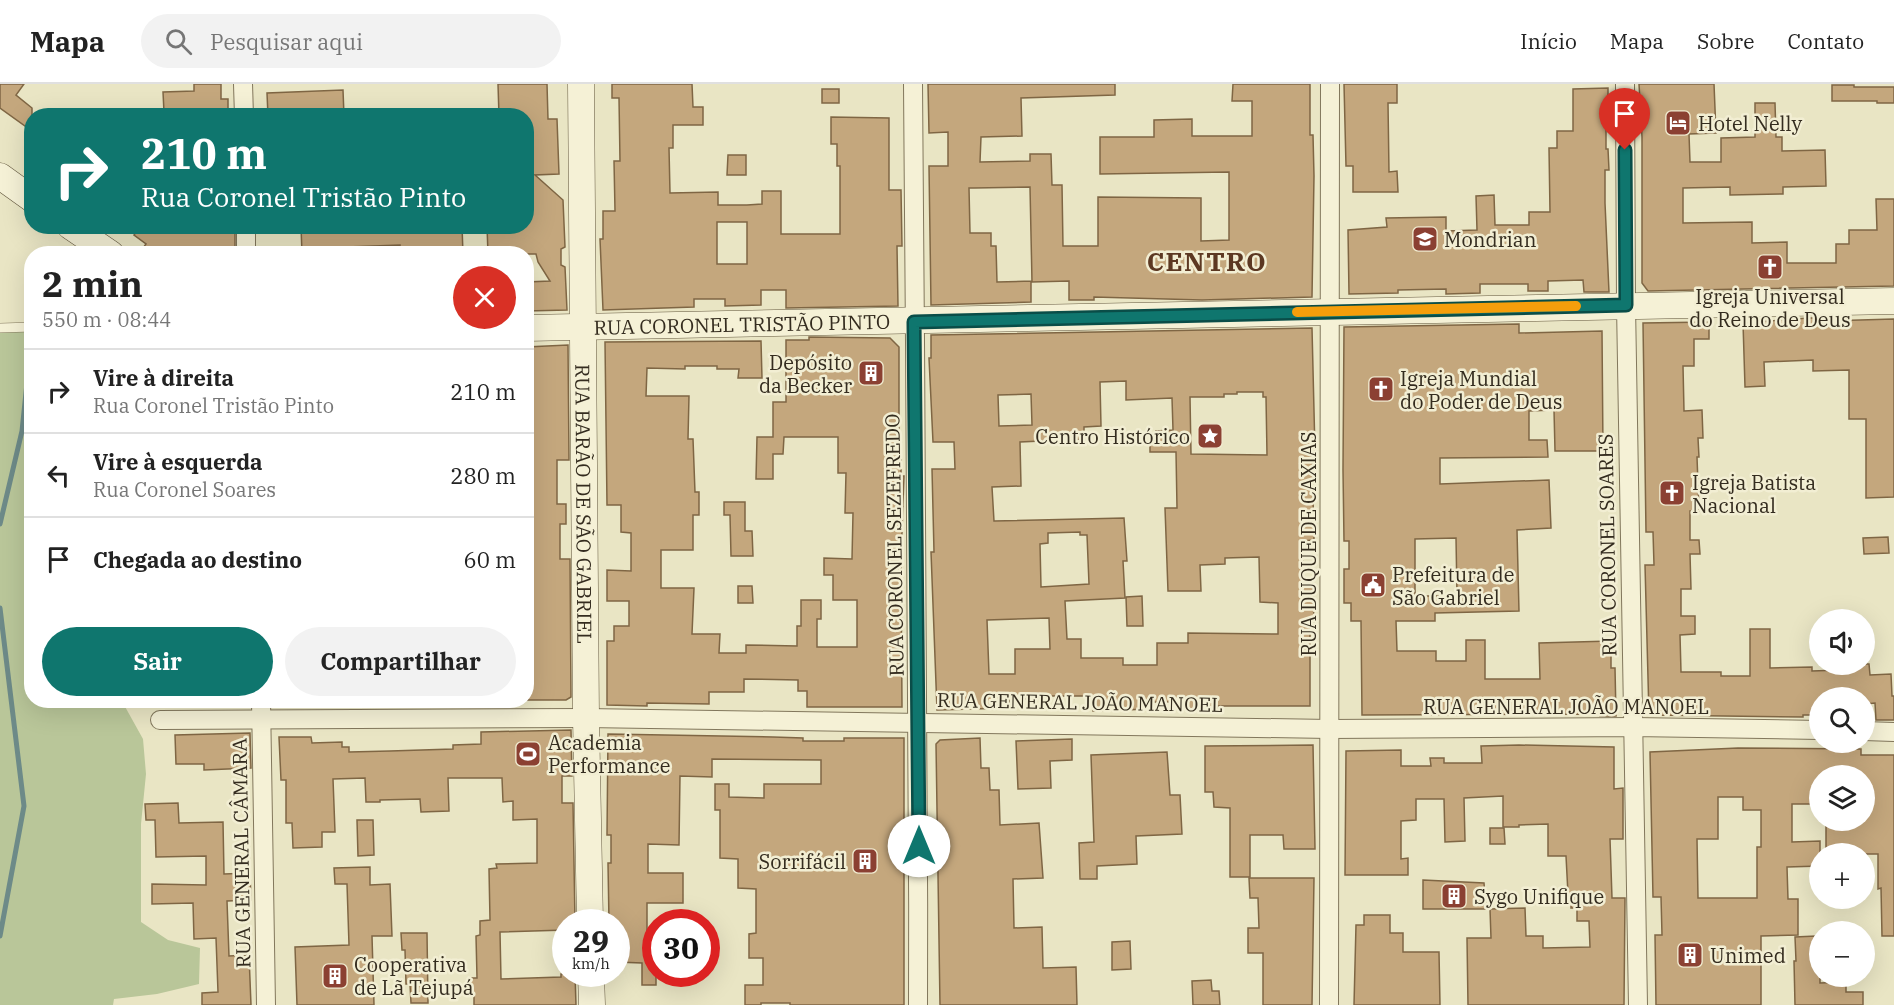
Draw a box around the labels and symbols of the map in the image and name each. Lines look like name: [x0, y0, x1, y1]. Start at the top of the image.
pin: [1599, 88, 1650, 150]
hotel icon: Hotel Nelly: [1663, 108, 1693, 138]
place label: Hotel Nelly: [1698, 110, 1803, 137]
school or university icon: Mondrian: [1410, 224, 1440, 254]
place label: Mondrian: [1444, 226, 1537, 253]
district label: CENTRO: [1147, 244, 1267, 278]
church icon: Igreja Universal do Reino de Deus: [1755, 252, 1785, 282]
place label: Igreja Universal do Reino de Deus: [1689, 283, 1851, 333]
street label: RUA CORONEL TRISTÃO PINTO: [593, 307, 891, 340]
place label: Depósito da Becker: [759, 349, 852, 399]
building icon: Depósito da Becker: [856, 358, 886, 388]
street label: RUA BARÃO DE SÃO GABRIEL: [570, 364, 599, 644]
place label: Igreja Mundial do Poder de Deus: [1400, 365, 1563, 415]
church icon: Igreja Mundial do Poder de Deus: [1366, 374, 1396, 404]
street label: RUA CORONEL SEZEFREDO: [878, 413, 910, 677]
place icon: Centro Histórico: [1195, 421, 1225, 451]
place label: Centro Histórico: [1035, 423, 1190, 450]
street label: RUA DUQUE DE CAXIAS: [1295, 431, 1322, 657]
street label: RUA CORONEL SOARES: [1592, 433, 1622, 657]
place label: Igreja Batista Nacional: [1692, 469, 1816, 519]
church icon: Igreja Batista Nacional: [1657, 478, 1687, 508]
place label: Prefeitura de São Gabriel: [1392, 561, 1514, 611]
public building icon: Prefeitura de São Gabriel: [1358, 570, 1388, 600]
street label: RUA GENERAL JOÃO MANOEL: [937, 686, 1223, 718]
street label: RUA GENERAL JOÃO MANOEL: [1423, 693, 1709, 720]
place label: Academia Performance: [548, 729, 670, 779]
street label: RUA GENERAL CÂMARA: [225, 737, 257, 968]
sports icon: Academia Performance: [513, 739, 543, 769]
position arrow: [887, 814, 951, 878]
building icon: Sorrifácil: [850, 846, 880, 876]
place label: Sorrifácil: [759, 848, 846, 875]
building icon: Sygo Unifique: [1439, 881, 1469, 911]
place label: Sygo Unifique: [1474, 883, 1604, 910]
speed limit sign: 30: [642, 909, 720, 987]
building icon: Unimed: [1675, 940, 1705, 970]
place label: Unimed: [1710, 942, 1786, 969]
place label: Cooperativa de Lã Tejupá: [354, 951, 474, 1001]
building icon: Cooperativa de Lã Tejupá: [320, 961, 350, 991]

